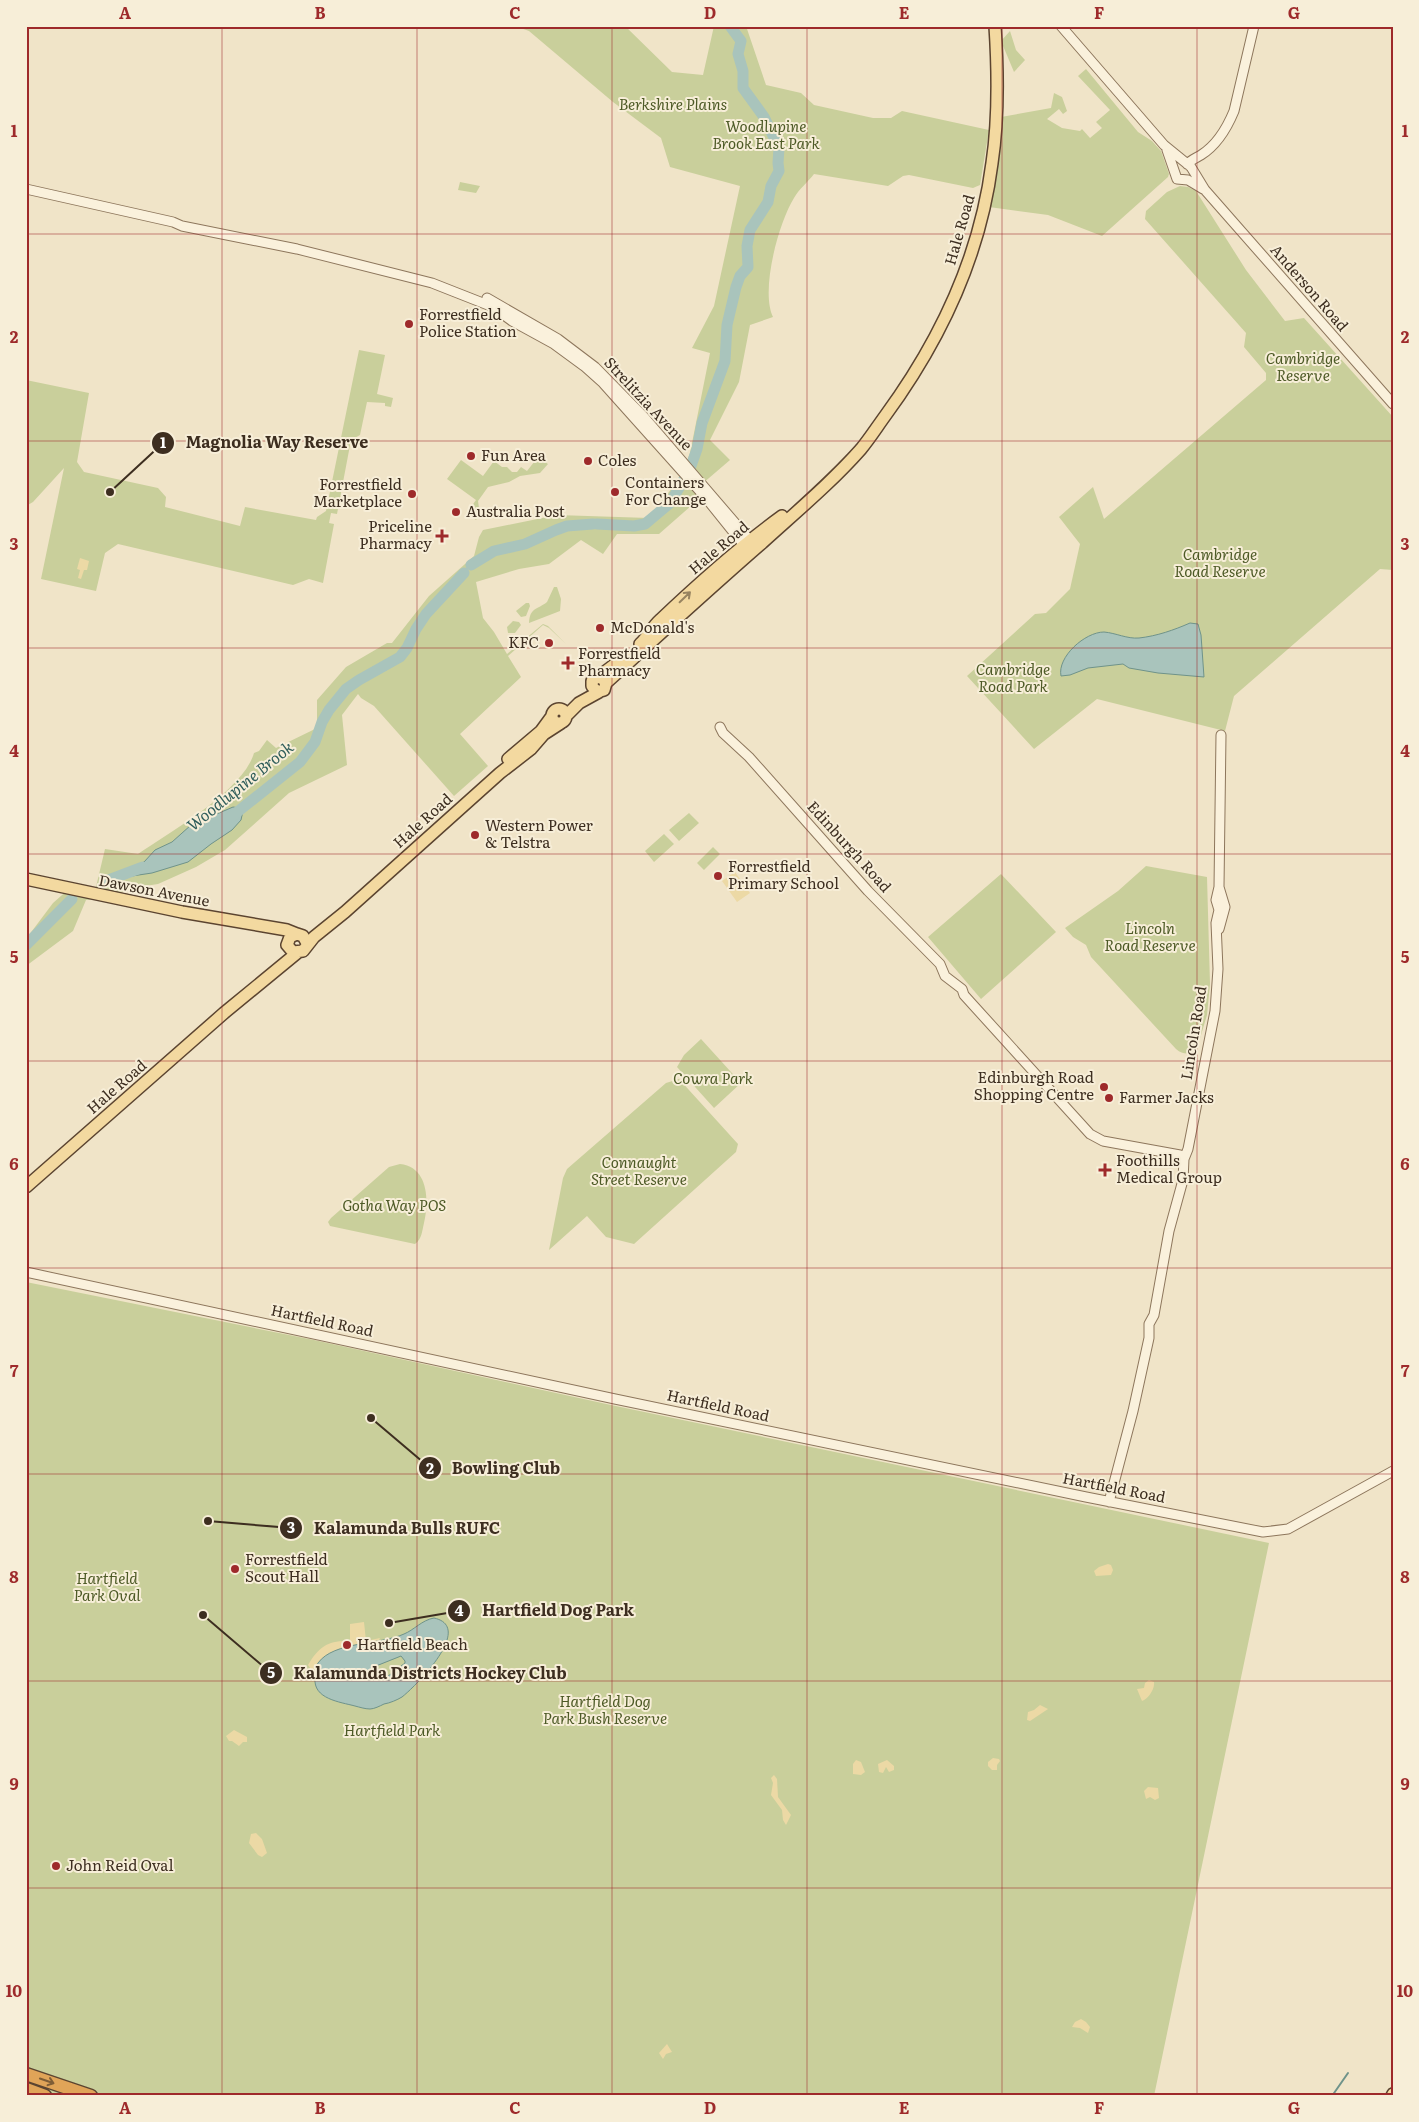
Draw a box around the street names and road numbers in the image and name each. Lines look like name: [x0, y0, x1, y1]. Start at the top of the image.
street label: Hale Road: [937, 191, 980, 268]
street label: Anderson Road: [1266, 238, 1355, 336]
street label: Strelitzia Avenue: [600, 351, 699, 455]
street label: Hale Road: [683, 515, 753, 579]
street label: Hale Road: [387, 787, 457, 853]
street label: Edinburgh Road: [803, 795, 898, 897]
street label: Dawson Avenue: [97, 867, 212, 912]
street label: Lincoln Road: [1174, 984, 1211, 1081]
street label: Hale Road: [81, 1053, 151, 1118]
street label: Hartfield Road: [269, 1297, 376, 1342]
street label: Hartfield Road: [665, 1382, 772, 1427]
street label: Hartfield Road: [1061, 1465, 1168, 1508]

